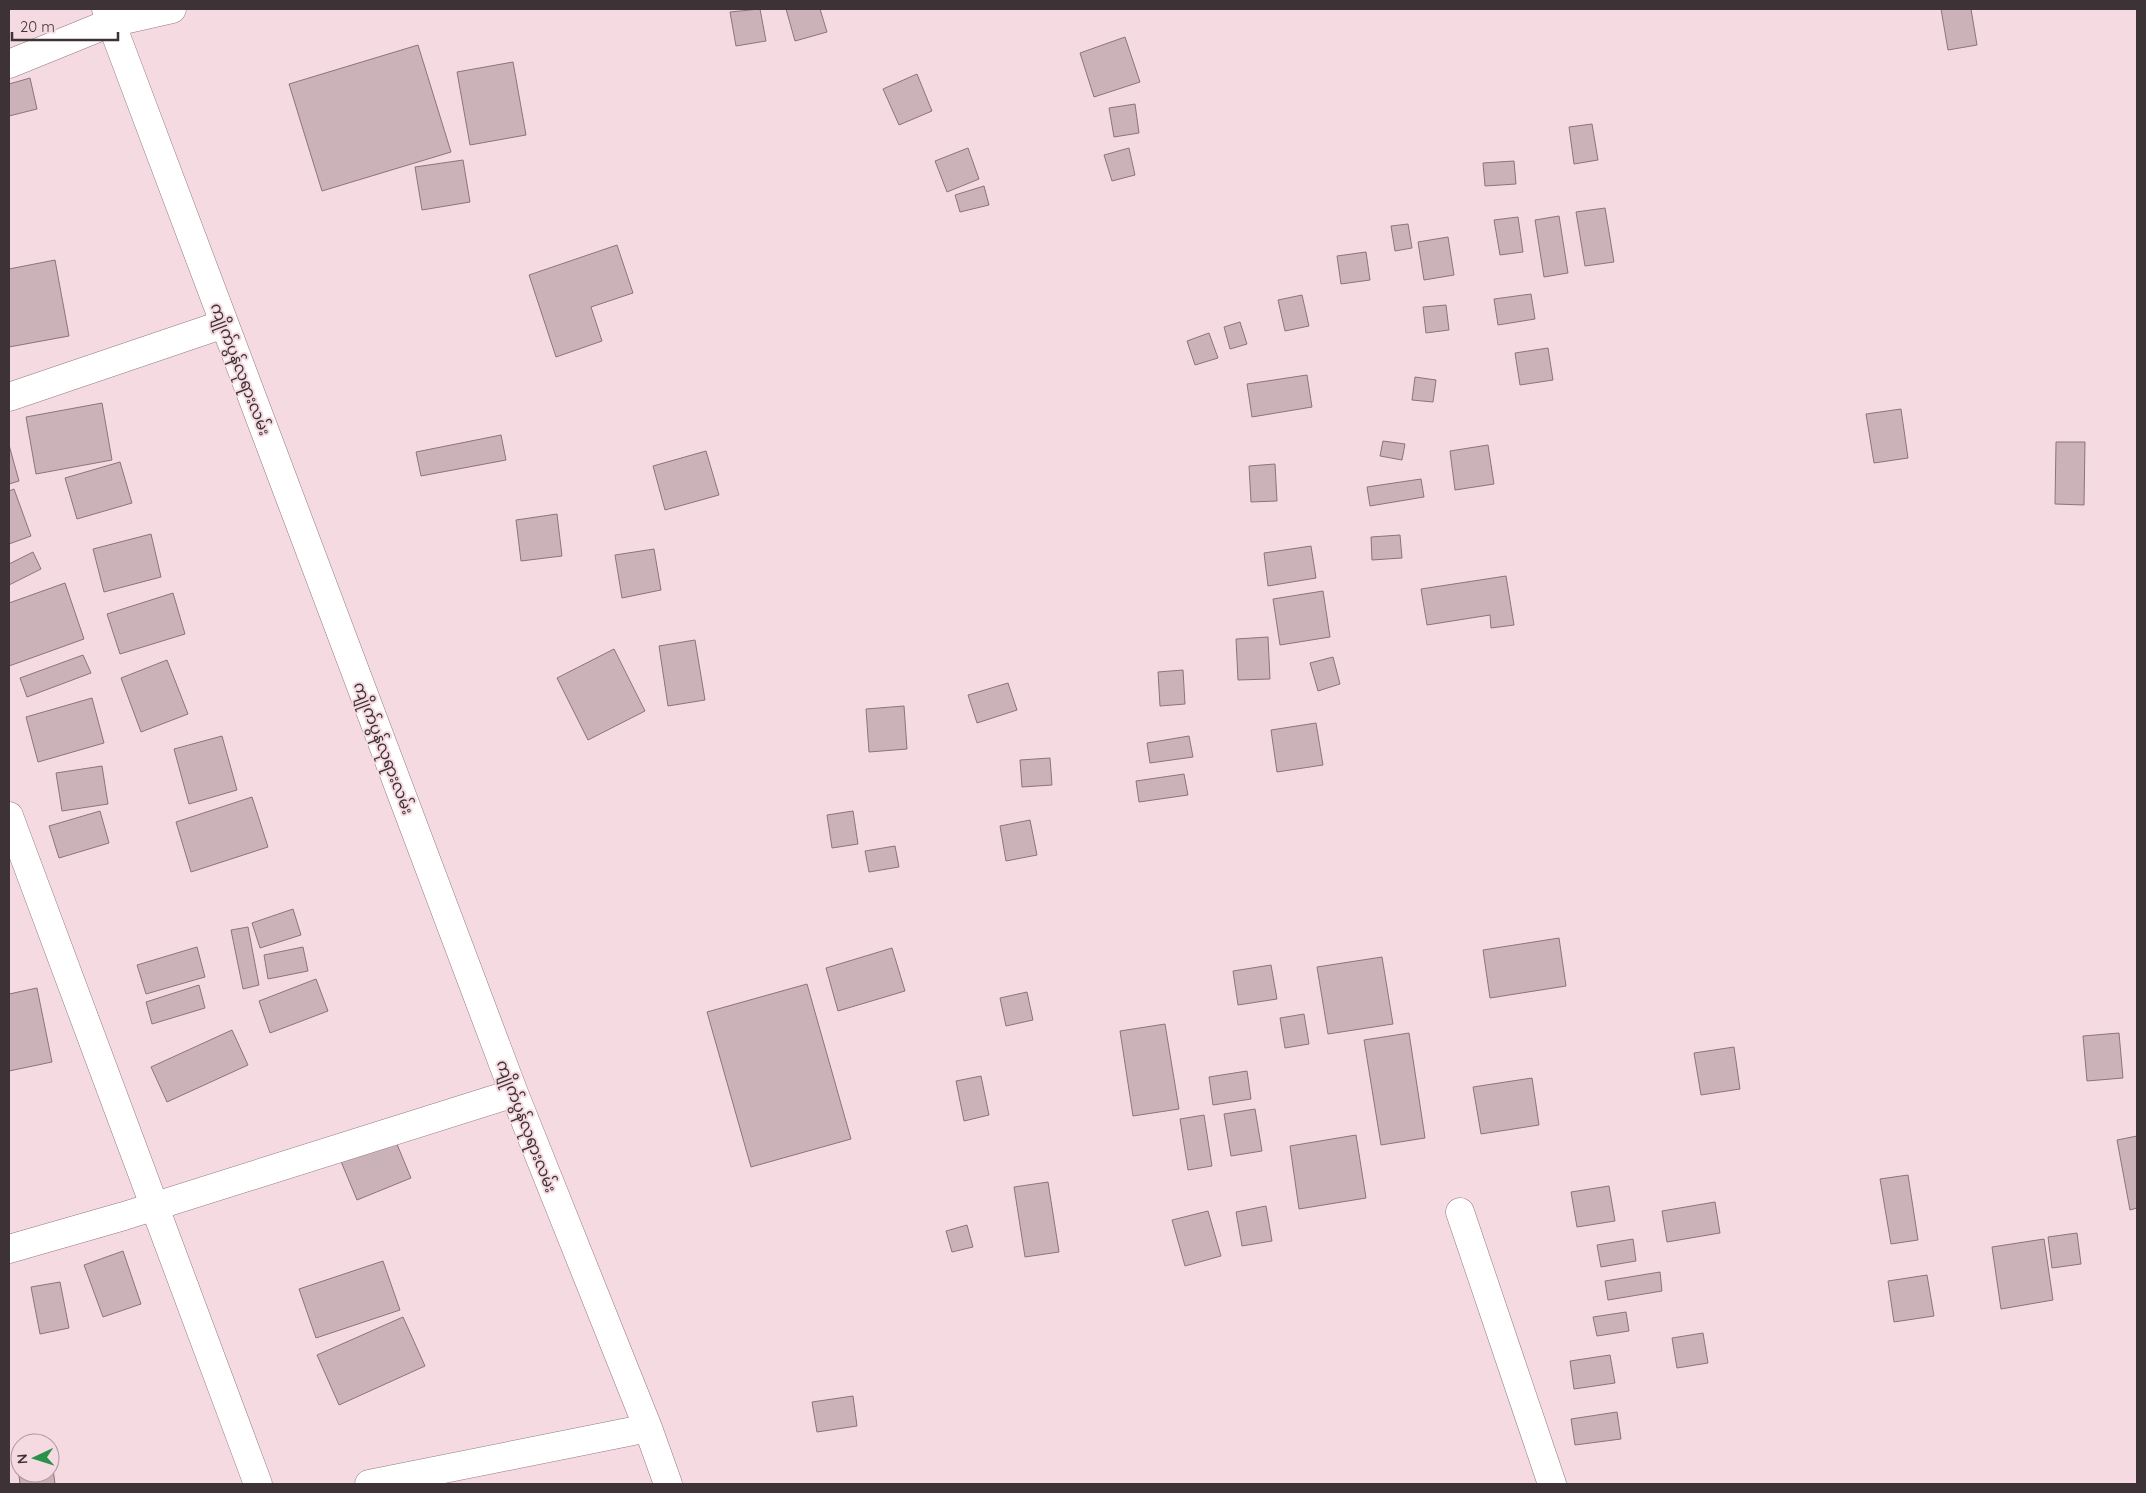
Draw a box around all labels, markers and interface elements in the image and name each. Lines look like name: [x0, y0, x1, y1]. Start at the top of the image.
scale bar: [12, 10, 119, 42]
text: 20 m: [20, 17, 55, 36]
street label: ကျိုက်ပွန်လုရားလမ်း: [202, 300, 276, 440]
street label: ကျိုက်ပွန်လုရားလမ်း: [345, 679, 419, 819]
street label: ကျိုက်ပွန်လုရားလမ်း: [488, 1057, 562, 1197]
north arrow: [10, 1433, 60, 1483]
text: N: [13, 1453, 31, 1465]

